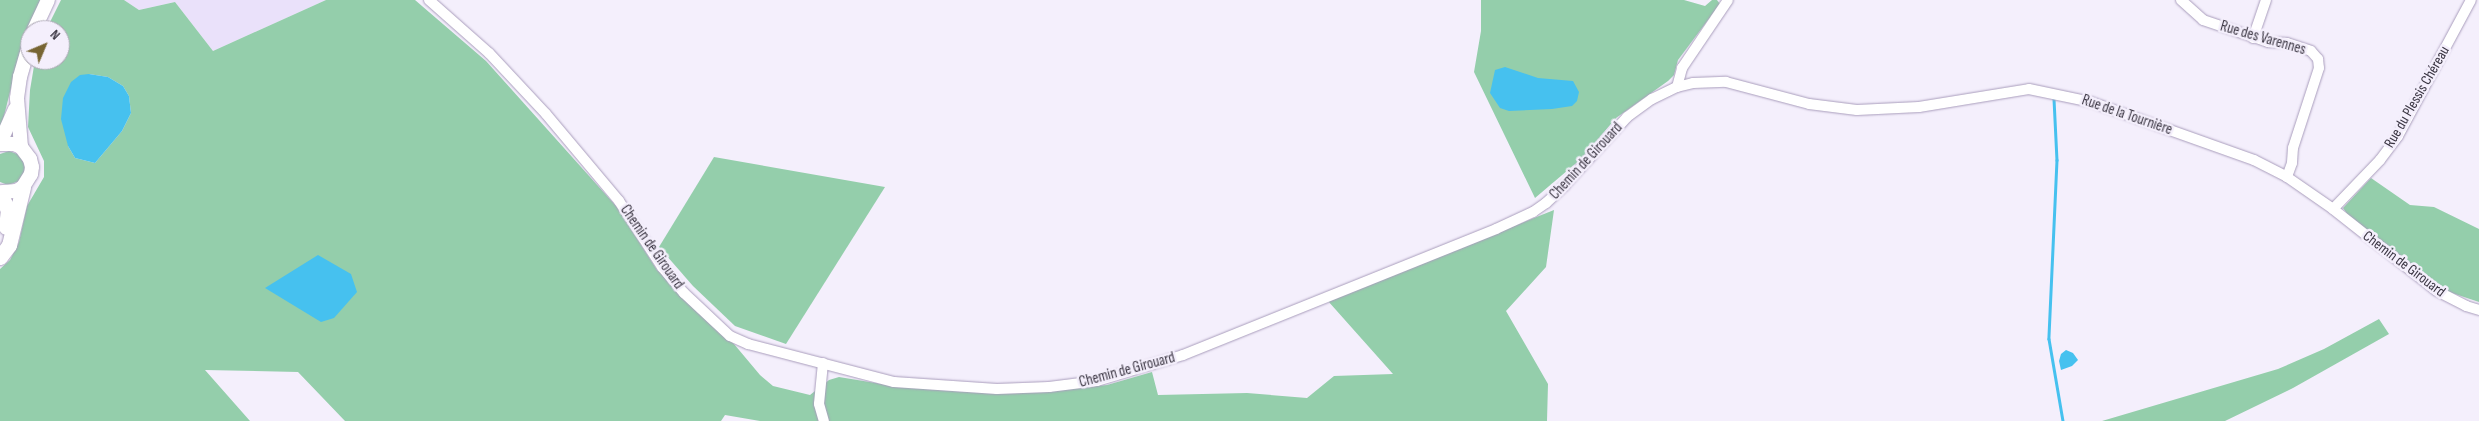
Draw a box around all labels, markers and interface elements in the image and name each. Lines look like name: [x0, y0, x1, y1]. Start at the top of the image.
street label: Rue des Varennes: [2218, 17, 2308, 59]
north arrow: [20, 20, 70, 70]
text: N: [47, 26, 64, 43]
street label: Rue du Plessis Chéreau: [2381, 43, 2453, 151]
street label: Rue de la Tournière: [2079, 91, 2175, 139]
street label: Chemin de Girouard: [1546, 119, 1626, 203]
street label: Chemin de Girouard: [616, 201, 688, 293]
street label: Chemin de Girouard: [2359, 227, 2449, 301]
street label: Chemin de Girouard: [1077, 349, 1177, 391]

